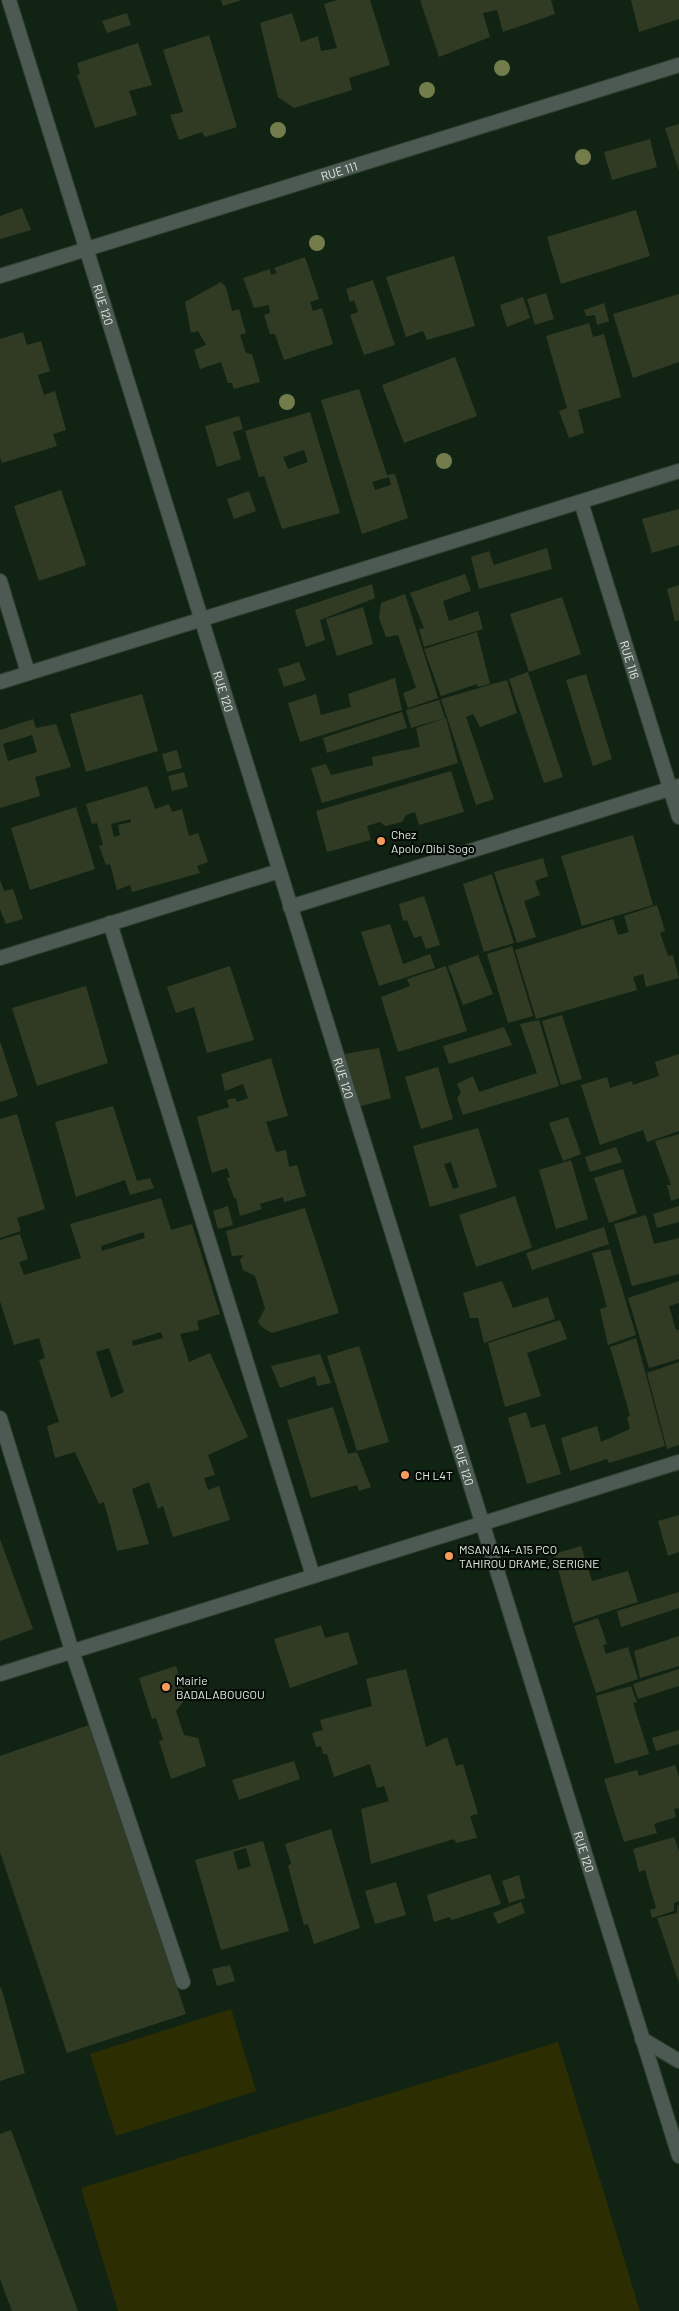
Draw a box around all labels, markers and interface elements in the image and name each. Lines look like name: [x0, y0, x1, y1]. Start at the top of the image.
street label: RUE 111: [319, 158, 359, 183]
street label: RUE 120: [91, 282, 117, 327]
street label: RUE 116: [617, 639, 643, 680]
street label: RUE 120: [211, 669, 237, 714]
place label: Chez Apolo/Dibi Sogo: [391, 827, 474, 855]
marker: Chez Apolo/Dibi Sogo: [375, 835, 387, 847]
street label: RUE 120: [331, 1056, 357, 1100]
street label: RUE 120: [451, 1443, 477, 1487]
place label: CH L4T: [415, 1468, 453, 1482]
marker: CH L4T: [399, 1469, 411, 1481]
place label: MSAN A14-A15 PCO TAHIROU DRAME, SERIGNE: [459, 1542, 600, 1570]
marker: MSAN A14-A15 PCO TAHIROU DRAME, SERIGNE: [443, 1550, 455, 1562]
place label: Mairie BADALABOUGOU: [176, 1673, 265, 1701]
marker: Mairie BADALABOUGOU: [160, 1681, 172, 1693]
street label: RUE 120: [571, 1829, 597, 1874]

